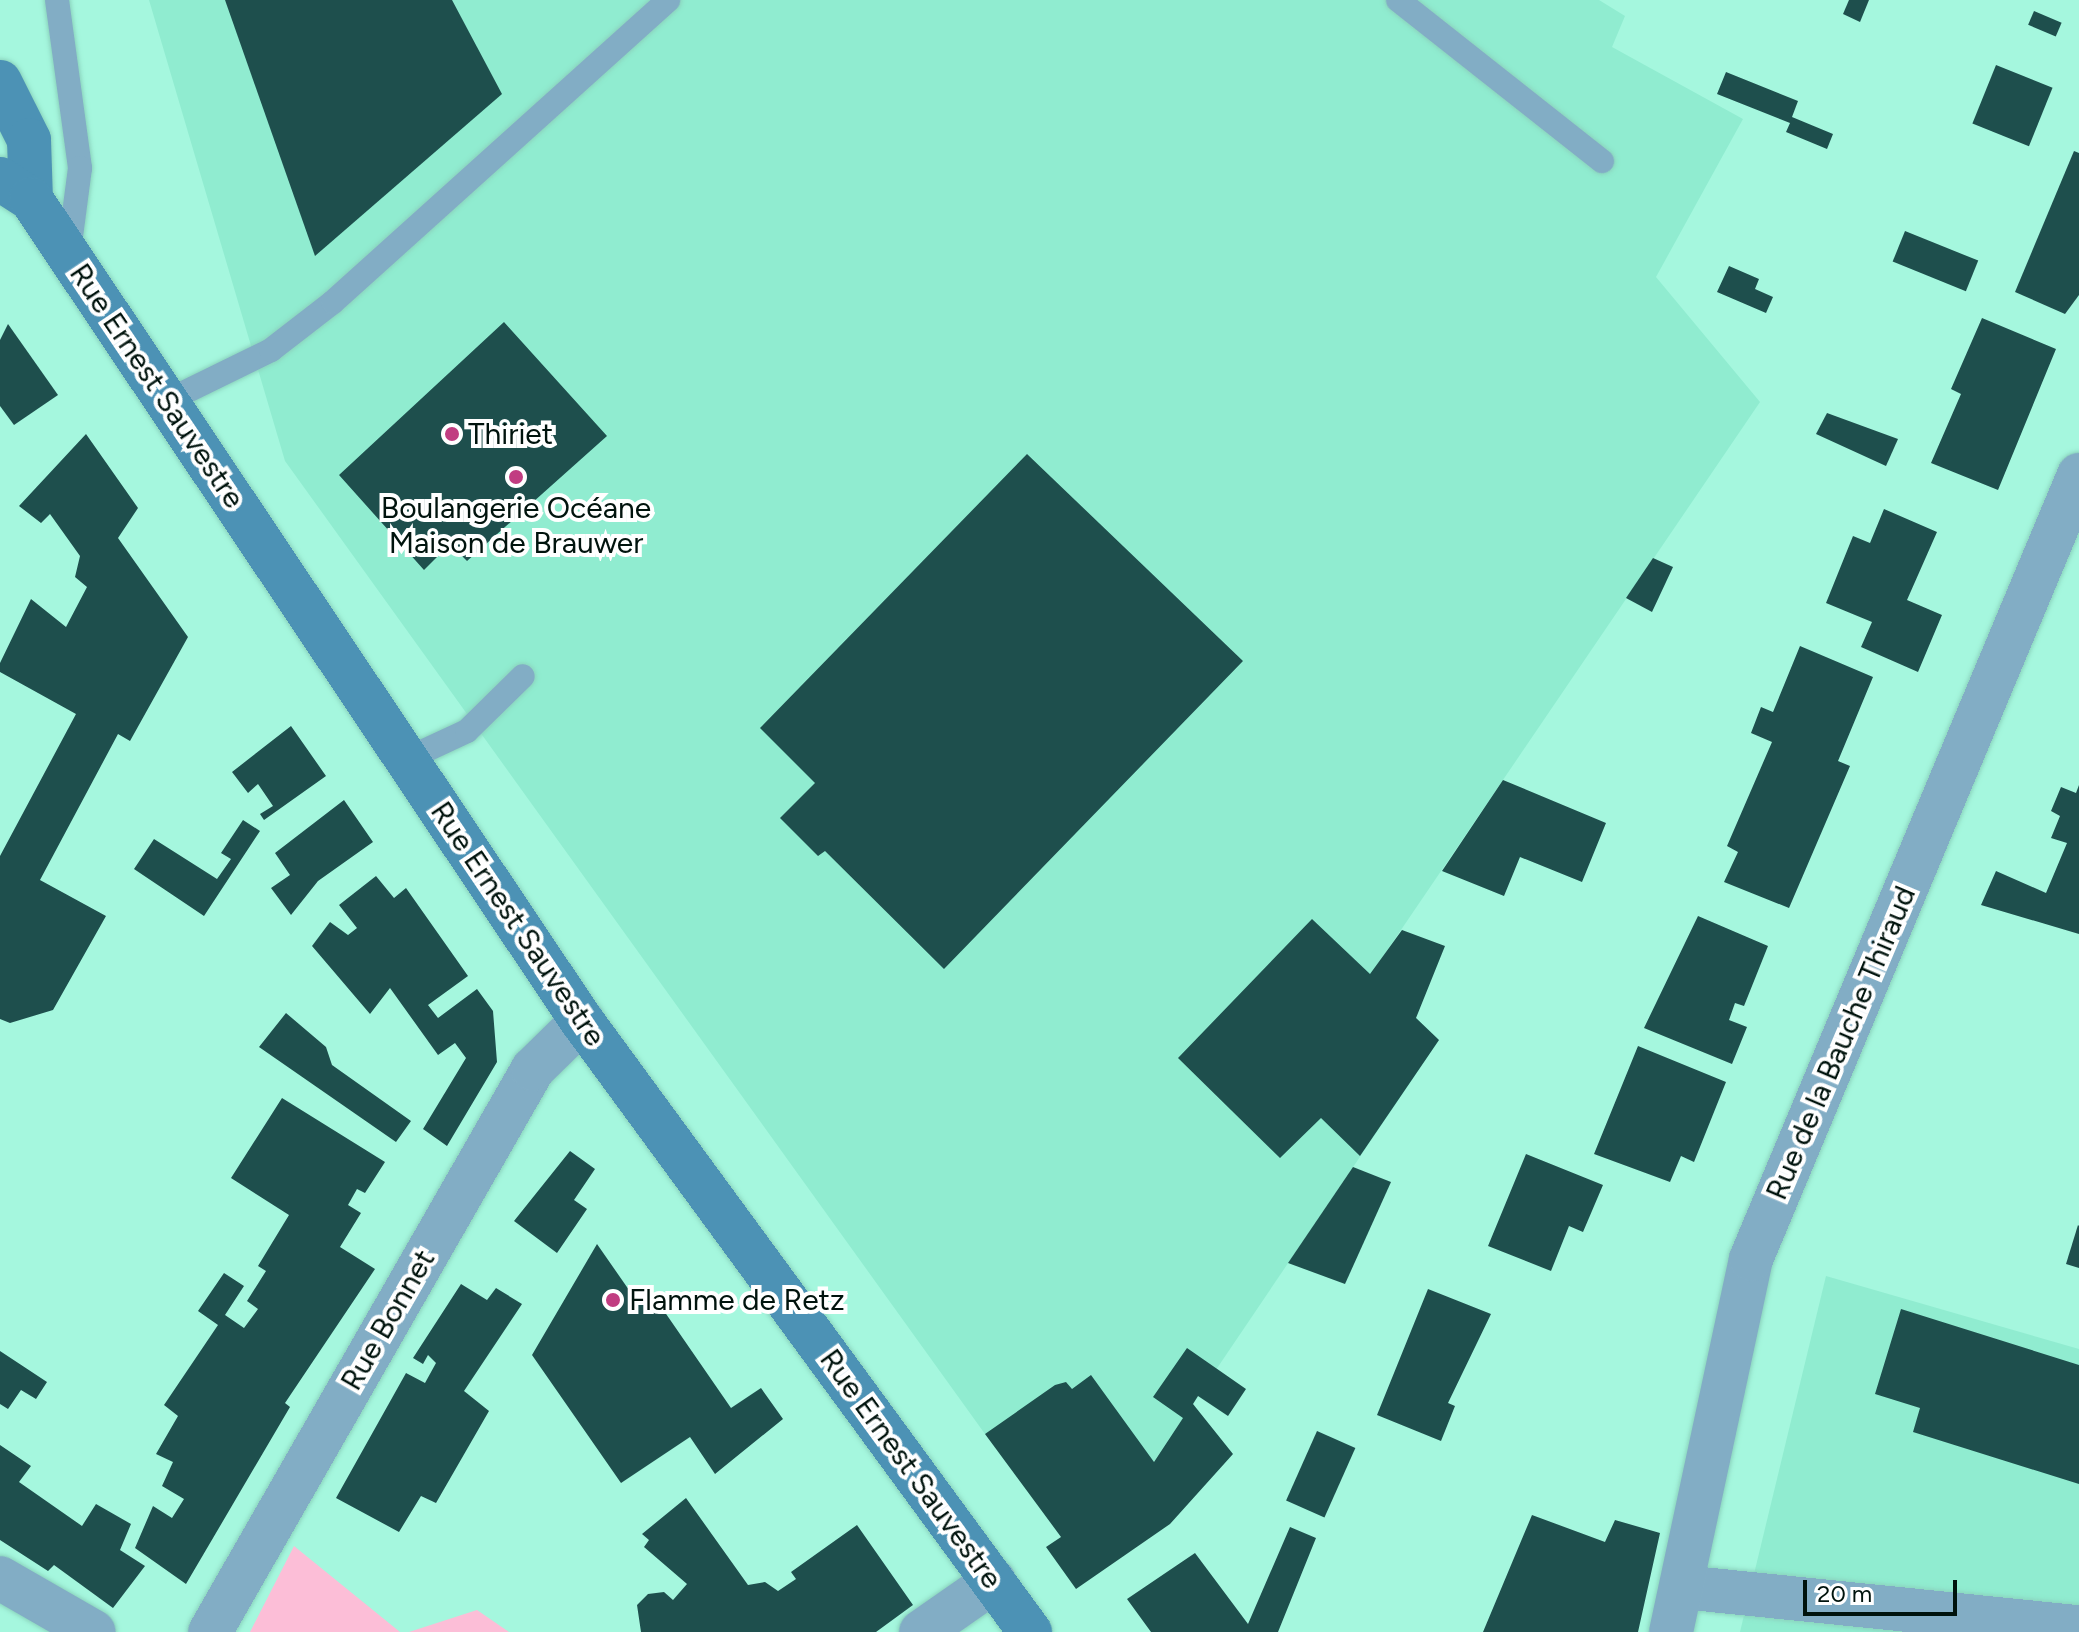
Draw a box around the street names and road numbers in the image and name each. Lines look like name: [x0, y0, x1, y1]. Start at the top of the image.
street label: Rue Ernest Sauvestre: [62, 257, 252, 515]
street label: Rue Ernest Sauvestre: [423, 795, 613, 1053]
street label: Rue de la Bauche Thiraud: [1759, 881, 1923, 1205]
street label: Rue Bonnet: [333, 1243, 443, 1397]
street label: Rue Ernest Sauvestre: [812, 1342, 1010, 1596]

